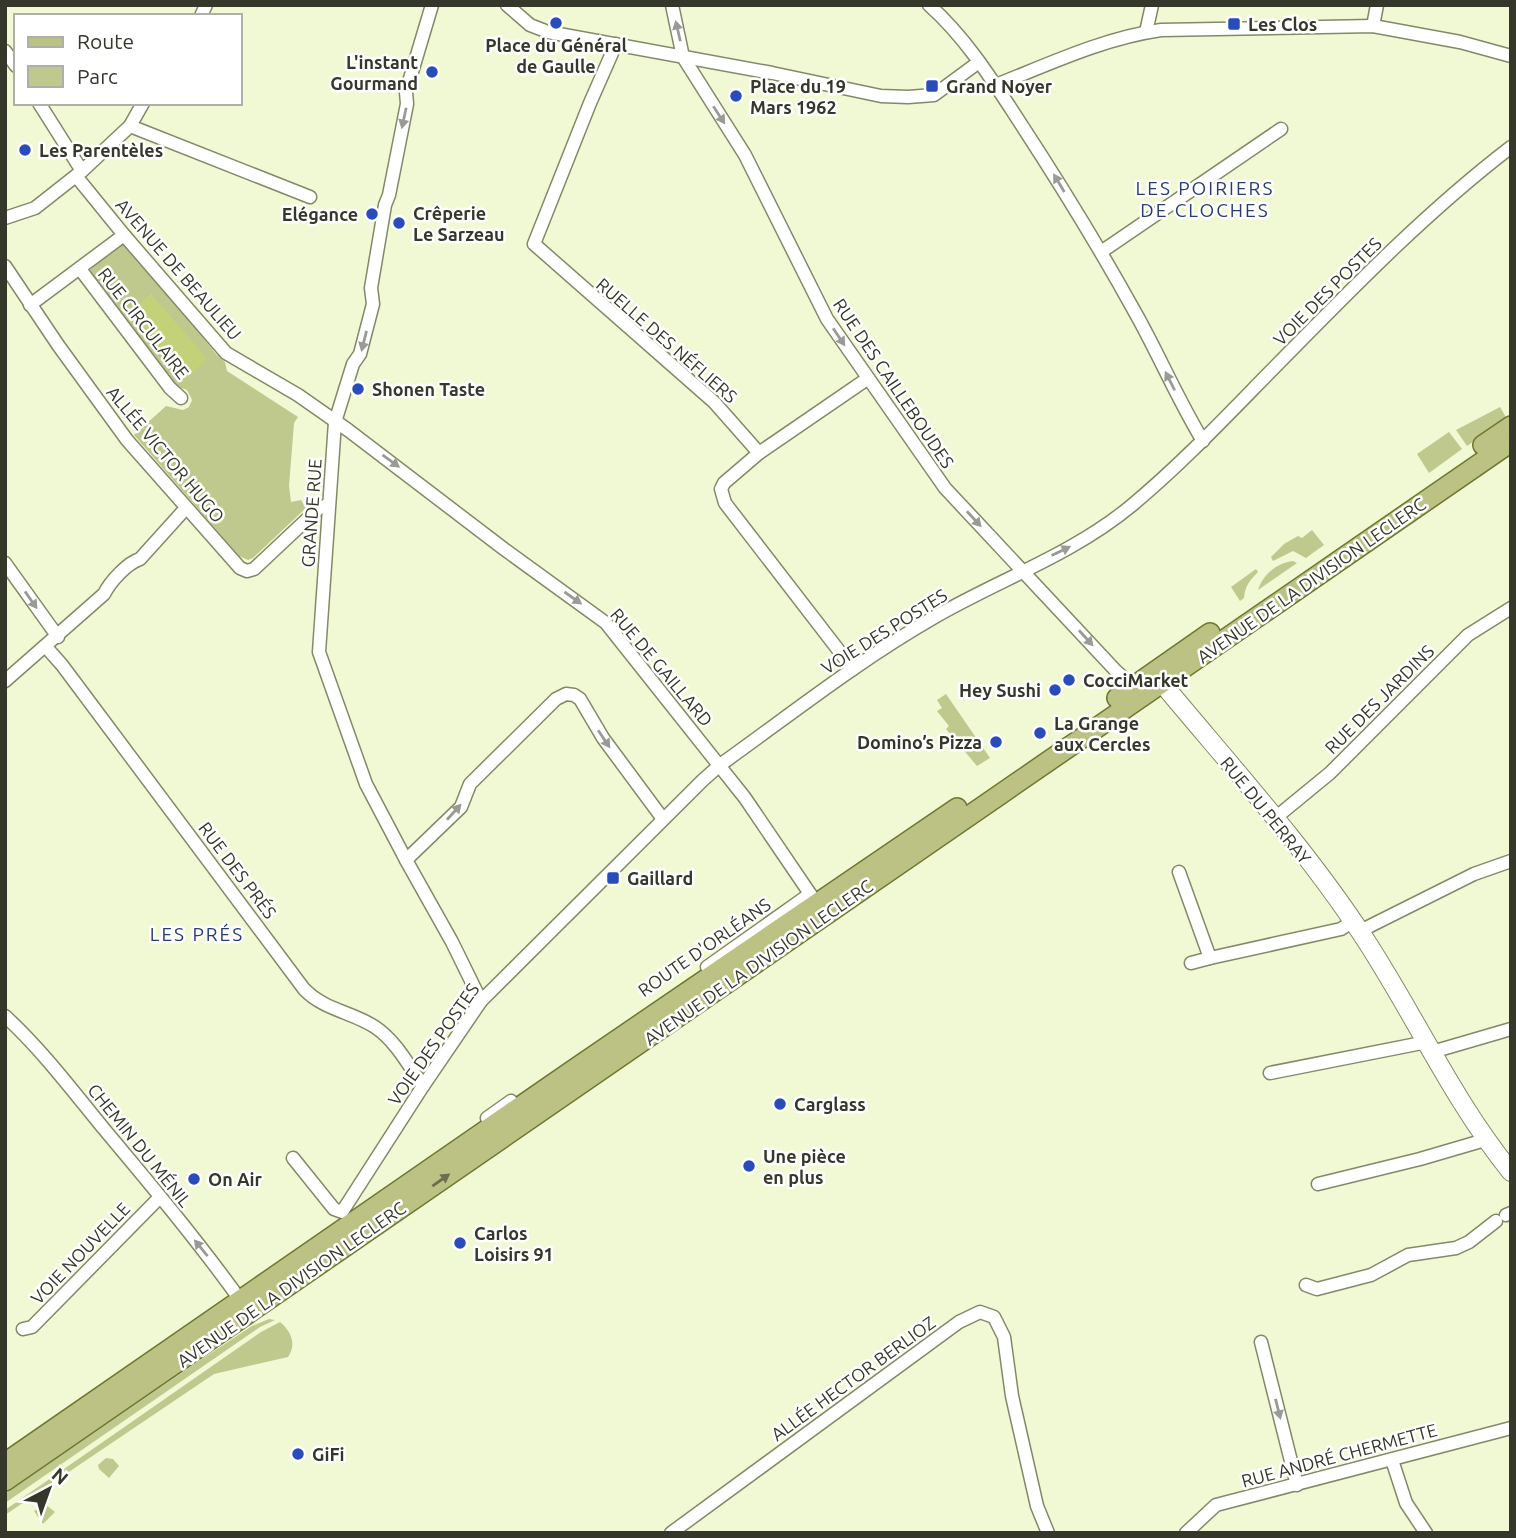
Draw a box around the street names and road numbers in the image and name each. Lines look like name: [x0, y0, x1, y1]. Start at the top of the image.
street label: AVENUE DE BEAULIEU: [112, 194, 246, 344]
street label: VOIE DES POSTES: [1269, 233, 1385, 349]
street label: RUE CIRCULAIRE: [95, 264, 193, 382]
street label: RUELLE DES NÉFLIERS: [593, 273, 742, 406]
street label: RUE DES CAILLEBOUDES: [830, 294, 958, 472]
street label: ALLÉE VICTOR HUGO: [103, 381, 230, 526]
street label: GRANDE RUE: [297, 458, 325, 568]
street label: AVENUE DE LA DIVISION LECLERC: [1193, 493, 1429, 667]
street label: VOIE DES POSTES: [818, 584, 950, 678]
street label: RUE DE GAILLARD: [607, 604, 717, 730]
street label: RUE DES JARDINS: [1321, 641, 1437, 757]
street label: RUE DU PERRAY: [1217, 753, 1316, 868]
street label: RUE DES PRÉS: [195, 817, 282, 922]
street label: AVENUE DE LA DIVISION LECLERC: [640, 875, 876, 1049]
street label: ROUTE D'ORLÉANS: [633, 893, 774, 1000]
street label: VOIE DES POSTES: [383, 979, 483, 1109]
street label: CHEMIN DU MÉNIL: [84, 1079, 196, 1211]
street label: AVENUE DE LA DIVISION LECLERC: [173, 1197, 409, 1371]
street label: VOIE NOUVELLE: [27, 1198, 133, 1308]
street label: ALLÉE HECTOR BERLIOZ: [767, 1311, 939, 1444]
street label: RUE ANDRÉ CHERMETTE: [1239, 1418, 1439, 1491]

